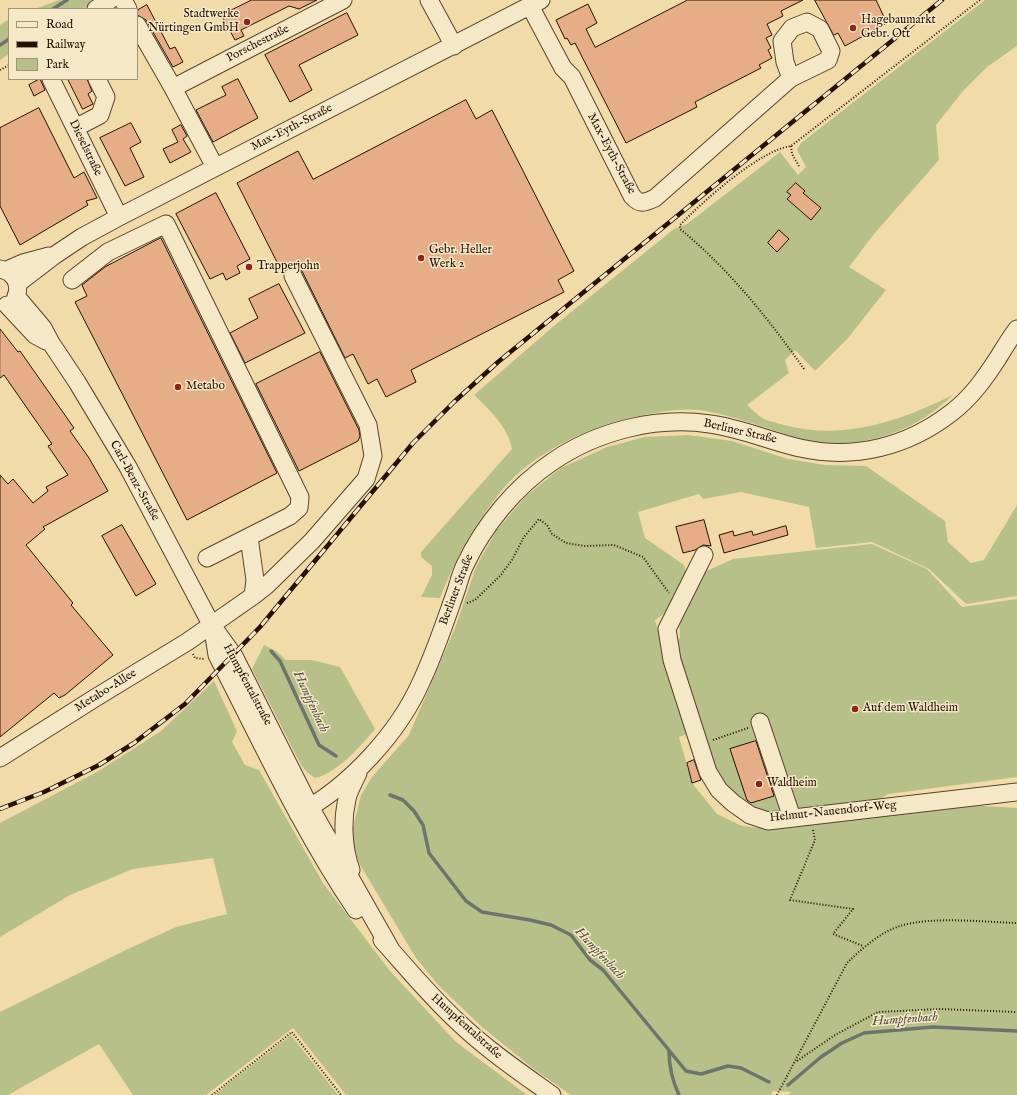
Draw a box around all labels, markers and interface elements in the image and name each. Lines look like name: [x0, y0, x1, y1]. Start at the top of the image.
legend: [8, 8, 138, 80]
place label: Stadtwerke Nürtingen GmbH: [148, 8, 239, 36]
place label: Hagebaumarkt Gebr. Ott: [861, 14, 936, 42]
text: Road: [46, 17, 73, 32]
marker: Stadtwerke Nürtingen GmbH: [242, 17, 252, 27]
street label: Porschestraße: [224, 22, 292, 66]
marker: Hagebaumarkt Gebr. Ott: [848, 23, 858, 33]
text: Railway: [46, 37, 85, 52]
text: Park: [46, 57, 69, 72]
street label: Max-Eyth-Straße: [249, 101, 335, 155]
street label: Max-Eyth-Straße: [584, 111, 638, 197]
street label: Dieselstraße: [65, 117, 105, 179]
place label: Gebr. Heller Werk 2: [429, 244, 492, 272]
marker: Gebr. Heller Werk 2: [416, 253, 426, 263]
place label: Trapperjohn: [257, 260, 319, 274]
marker: Trapperjohn: [244, 262, 254, 272]
place label: Metabo: [186, 380, 225, 394]
marker: Metabo: [173, 382, 183, 392]
street label: Berliner Straße: [702, 417, 778, 447]
street label: Carl-Benz-Straße: [106, 438, 162, 524]
street label: Berliner Straße: [437, 552, 477, 628]
street label: Humpfentalstraße: [219, 642, 275, 728]
street label: Metabo-Allee: [72, 666, 140, 716]
water label: Humpfenbach: [289, 669, 331, 735]
place label: Auf dem Waldheim: [863, 702, 958, 716]
marker: Auf dem Waldheim: [850, 704, 860, 714]
place label: Waldheim: [767, 777, 817, 791]
marker: Waldheim: [754, 779, 764, 789]
street label: Helmut-Nauendorf-Weg: [769, 798, 897, 826]
water label: Humpfenbach: [571, 925, 627, 983]
street label: Humpfentalstraße: [428, 991, 504, 1063]
water label: Humpfenbach: [872, 1010, 938, 1030]

